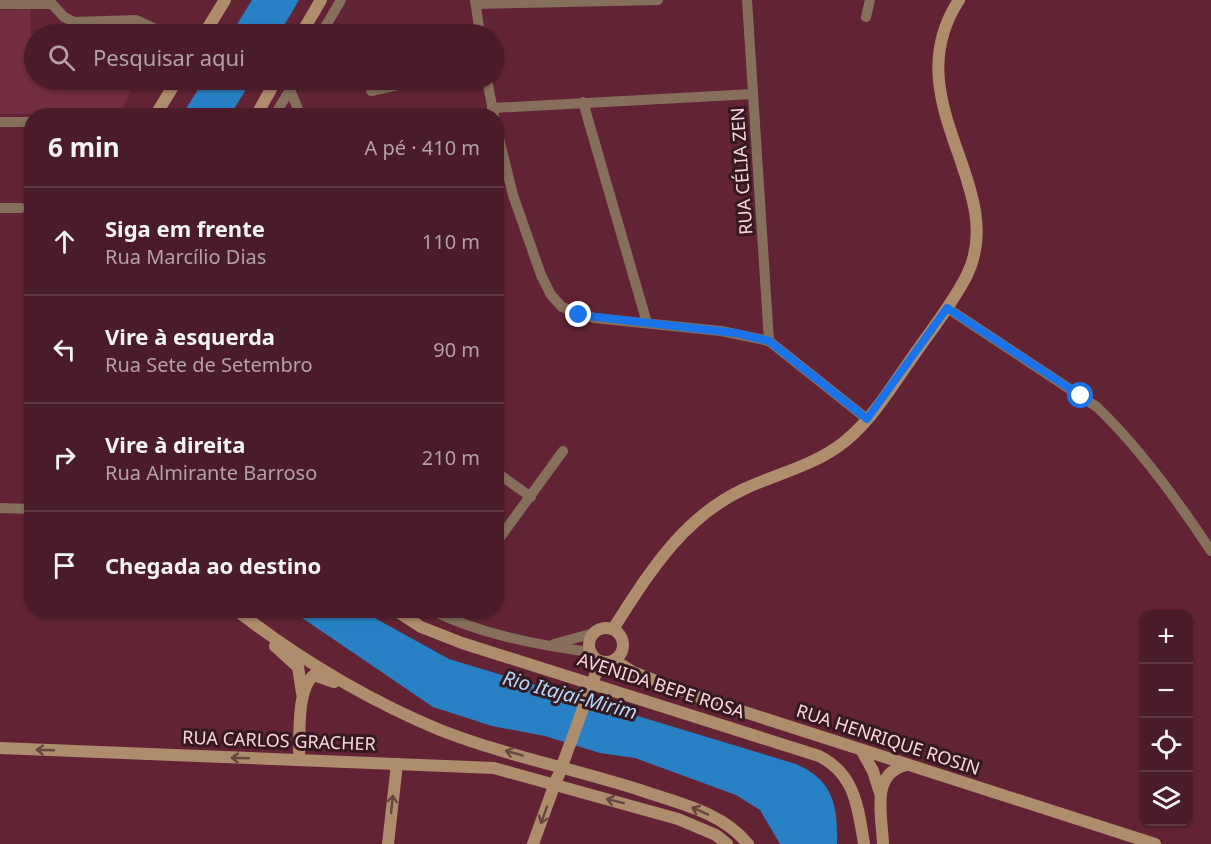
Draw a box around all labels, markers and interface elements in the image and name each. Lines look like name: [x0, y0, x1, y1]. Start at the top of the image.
search box: [24, 24, 504, 90]
icon: search: [45, 41, 78, 74]
text: Pesquisar aqui: [93, 42, 245, 72]
street label: RUA CÉLIA ZEN: [725, 107, 757, 235]
text: 6 min: [48, 129, 120, 165]
text: A pé · 410 m: [364, 134, 480, 161]
text: Siga em frente: [105, 213, 265, 243]
icon: ahead: [48, 225, 81, 258]
text: 110 m: [422, 228, 480, 255]
text: Rua Marcílio Dias: [105, 243, 266, 270]
route end: [565, 301, 591, 327]
text: Vire à esquerda: [105, 321, 275, 351]
icon: left: [48, 333, 81, 366]
text: 90 m: [433, 336, 480, 363]
text: Rua Sete de Setembro: [105, 351, 313, 378]
route start: [1067, 382, 1093, 408]
text: Vire à direita: [105, 429, 245, 459]
icon: right: [48, 441, 81, 474]
text: 210 m: [422, 444, 480, 471]
text: Rua Almirante Barroso: [105, 459, 317, 486]
icon: arrive: [48, 549, 81, 582]
text: Chegada ao destino: [105, 550, 321, 580]
map controls: [1139, 610, 1193, 826]
button: +: [1139, 610, 1193, 664]
street label: AVENIDA BEPE ROSA: [575, 647, 748, 724]
water label: Rio Itajaí-Mirim: [500, 664, 640, 725]
button: −: [1139, 664, 1193, 718]
street label: RUA HENRIQUE ROSIN: [794, 698, 983, 780]
button: locate: [1139, 718, 1193, 772]
street label: RUA CARLOS GRACHER: [182, 725, 376, 755]
one-way arrow: [36, 744, 56, 755]
one-way arrow: [505, 747, 524, 758]
one-way arrow: [231, 752, 251, 763]
button: layers: [1139, 772, 1193, 826]
one-way arrow: [387, 794, 398, 814]
one-way arrow: [606, 795, 625, 807]
one-way arrow: [538, 805, 549, 824]
one-way arrow: [692, 805, 710, 816]

